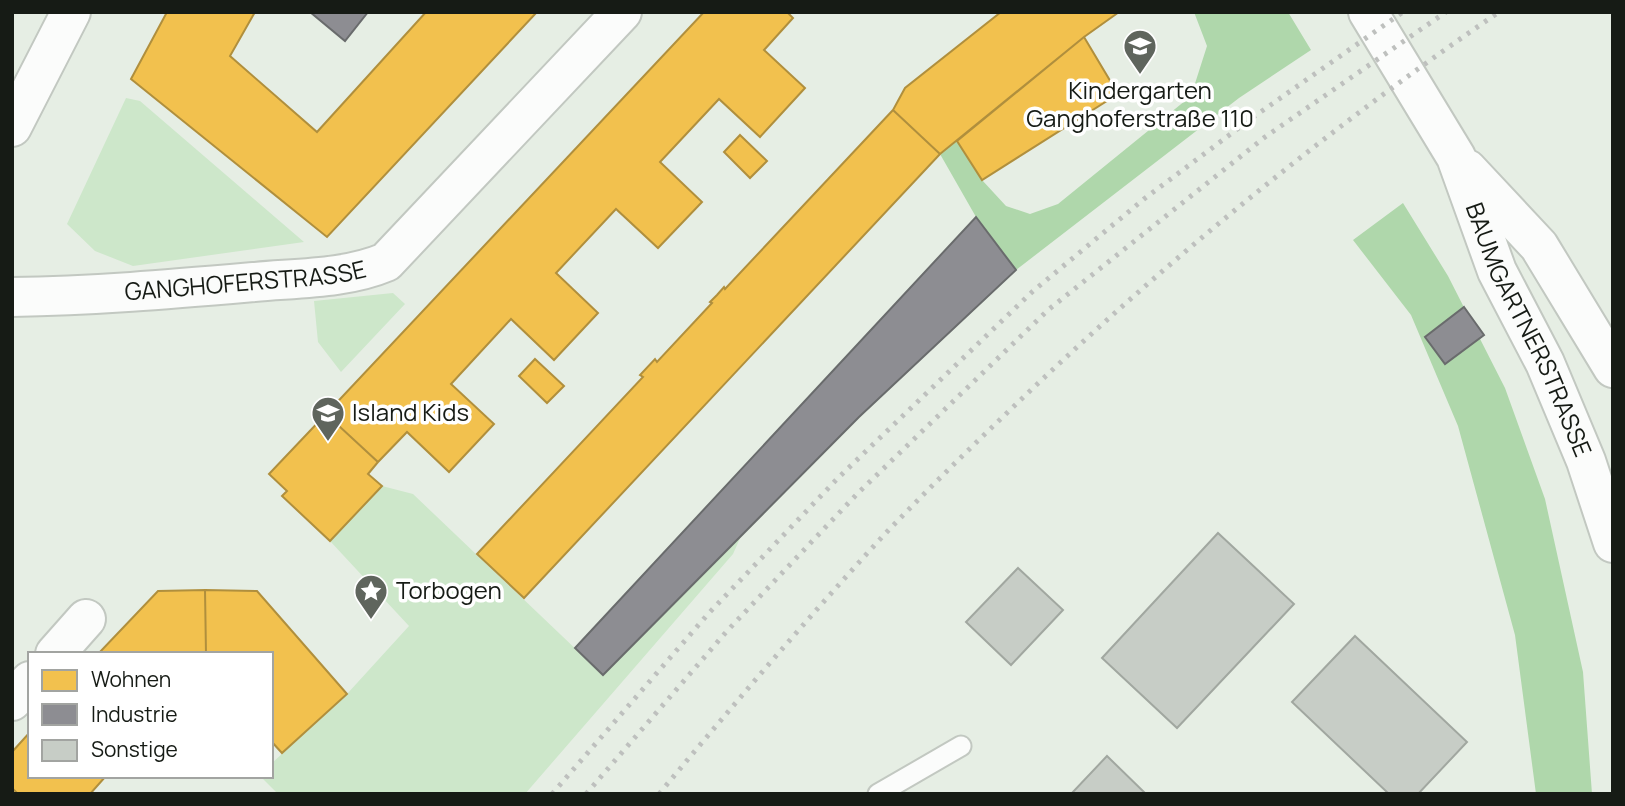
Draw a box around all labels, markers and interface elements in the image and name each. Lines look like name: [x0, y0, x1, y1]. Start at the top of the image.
school or university icon: Kindergarten Ganghoferstraße 110: [1121, 27, 1159, 76]
place label: Kindergarten Ganghoferstraße 110: [1026, 73, 1254, 134]
street label: BAUMGARTNERSTRASSE: [1459, 198, 1600, 461]
street label: GANGHOFERSTRASSE: [123, 252, 369, 307]
school or university icon: Island Kids: [309, 394, 347, 443]
place label: Island Kids: [352, 395, 469, 428]
place icon: Torbogen: [352, 572, 390, 621]
place label: Torbogen: [396, 573, 502, 606]
legend: [28, 652, 273, 778]
text: Wohnen: [91, 665, 171, 693]
text: Industrie: [91, 700, 177, 728]
text: Sonstige: [91, 735, 178, 763]

